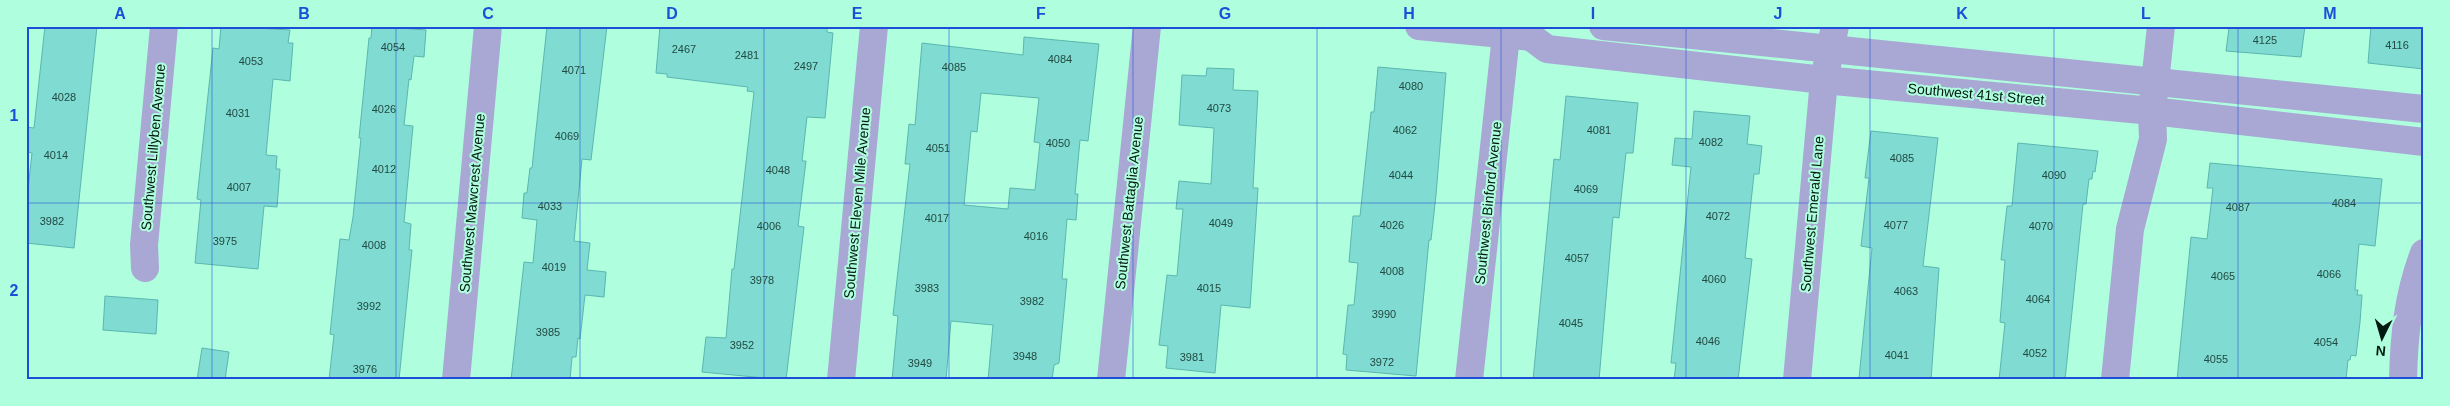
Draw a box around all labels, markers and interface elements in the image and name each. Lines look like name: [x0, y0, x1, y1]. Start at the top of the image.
text: A: [114, 5, 126, 22]
text: B: [298, 5, 310, 22]
text: C: [482, 5, 494, 22]
text: D: [666, 5, 678, 22]
text: E: [852, 5, 863, 22]
text: F: [1036, 5, 1046, 22]
text: G: [1219, 5, 1231, 22]
text: H: [1403, 5, 1415, 22]
text: I: [1591, 5, 1595, 22]
text: J: [1774, 5, 1782, 22]
text: K: [1956, 5, 1968, 22]
text: L: [2141, 5, 2151, 22]
text: M: [2323, 5, 2337, 22]
house number: 4125: [2253, 34, 2277, 46]
house number: 4116: [2385, 39, 2409, 51]
house number: 4054: [381, 41, 405, 53]
house number: 2467: [672, 43, 696, 55]
house number: 2481: [735, 49, 759, 61]
house number: 4084: [1048, 53, 1072, 65]
house number: 4053: [239, 55, 263, 67]
house number: 2497: [794, 60, 818, 72]
house number: 4085: [942, 61, 966, 73]
street label: Southwest Lillyben Avenue: [138, 63, 168, 231]
house number: 4071: [562, 64, 586, 76]
house number: 4080: [1399, 80, 1423, 92]
street label: Southwest 41st Street: [1907, 80, 2045, 108]
house number: 4028: [52, 91, 76, 103]
house number: 4073: [1207, 102, 1231, 114]
house number: 4026: [372, 103, 396, 115]
street label: Southwest Eleven Mile Avenue: [841, 106, 873, 299]
text: 1: [10, 107, 19, 124]
house number: 4031: [226, 107, 250, 119]
street label: Southwest Mawcrest Avenue: [456, 113, 488, 293]
street label: Southwest Battaglia Avenue: [1112, 115, 1146, 290]
street label: Southwest Binford Avenue: [1471, 120, 1505, 285]
house number: 4062: [1393, 124, 1417, 136]
house number: 4081: [1587, 124, 1611, 136]
house number: 4069: [555, 130, 579, 142]
street label: Southwest Emerald Lane: [1797, 135, 1827, 293]
house number: 4082: [1699, 136, 1723, 148]
house number: 4050: [1046, 137, 1070, 149]
house number: 4051: [926, 142, 950, 154]
house number: 4014: [44, 149, 68, 161]
house number: 4085: [1890, 152, 1914, 164]
house number: 4012: [372, 163, 396, 175]
house number: 4048: [766, 164, 790, 176]
house number: 4044: [1389, 169, 1413, 181]
house number: 4090: [2042, 169, 2066, 181]
house number: 4007: [227, 181, 251, 193]
house number: 4069: [1574, 183, 1598, 195]
house number: 4084: [2332, 197, 2356, 209]
house number: 4033: [538, 200, 562, 212]
house number: 4087: [2226, 201, 2250, 213]
house number: 4072: [1706, 210, 1730, 222]
house number: 4017: [925, 212, 949, 224]
house number: 3982: [40, 215, 64, 227]
house number: 4049: [1209, 217, 1233, 229]
house number: 4026: [1380, 219, 1404, 231]
house number: 4077: [1884, 219, 1908, 231]
house number: 4006: [757, 220, 781, 232]
house number: 4070: [2029, 220, 2053, 232]
house number: 4016: [1024, 230, 1048, 242]
house number: 3975: [213, 235, 237, 247]
house number: 4008: [362, 239, 386, 251]
house number: 4057: [1565, 252, 1589, 264]
house number: 4019: [542, 261, 566, 273]
house number: 4008: [1380, 265, 1404, 277]
house number: 4066: [2317, 268, 2341, 280]
house number: 4065: [2211, 270, 2235, 282]
house number: 4060: [1702, 273, 1726, 285]
house number: 3978: [750, 274, 774, 286]
text: 2: [10, 282, 19, 299]
house number: 3983: [915, 282, 939, 294]
house number: 4015: [1197, 282, 1221, 294]
house number: 4063: [1894, 285, 1918, 297]
house number: 4064: [2026, 293, 2050, 305]
house number: 3982: [1020, 295, 1044, 307]
house number: 3992: [357, 300, 381, 312]
house number: 3990: [1372, 308, 1396, 320]
north arrow: [2358, 314, 2408, 364]
house number: 4045: [1559, 317, 1583, 329]
house number: 3985: [536, 326, 560, 338]
house number: 4046: [1696, 335, 1720, 347]
house number: 4054: [2314, 336, 2338, 348]
house number: 3952: [730, 339, 754, 351]
text: N: [2375, 343, 2387, 359]
house number: 4052: [2023, 347, 2047, 359]
house number: 4041: [1885, 349, 1909, 361]
house number: 3948: [1013, 350, 1037, 362]
house number: 3981: [1180, 351, 1204, 363]
house number: 4055: [2204, 353, 2228, 365]
house number: 3972: [1370, 356, 1394, 368]
house number: 3949: [908, 357, 932, 369]
house number: 3976: [353, 363, 377, 375]

